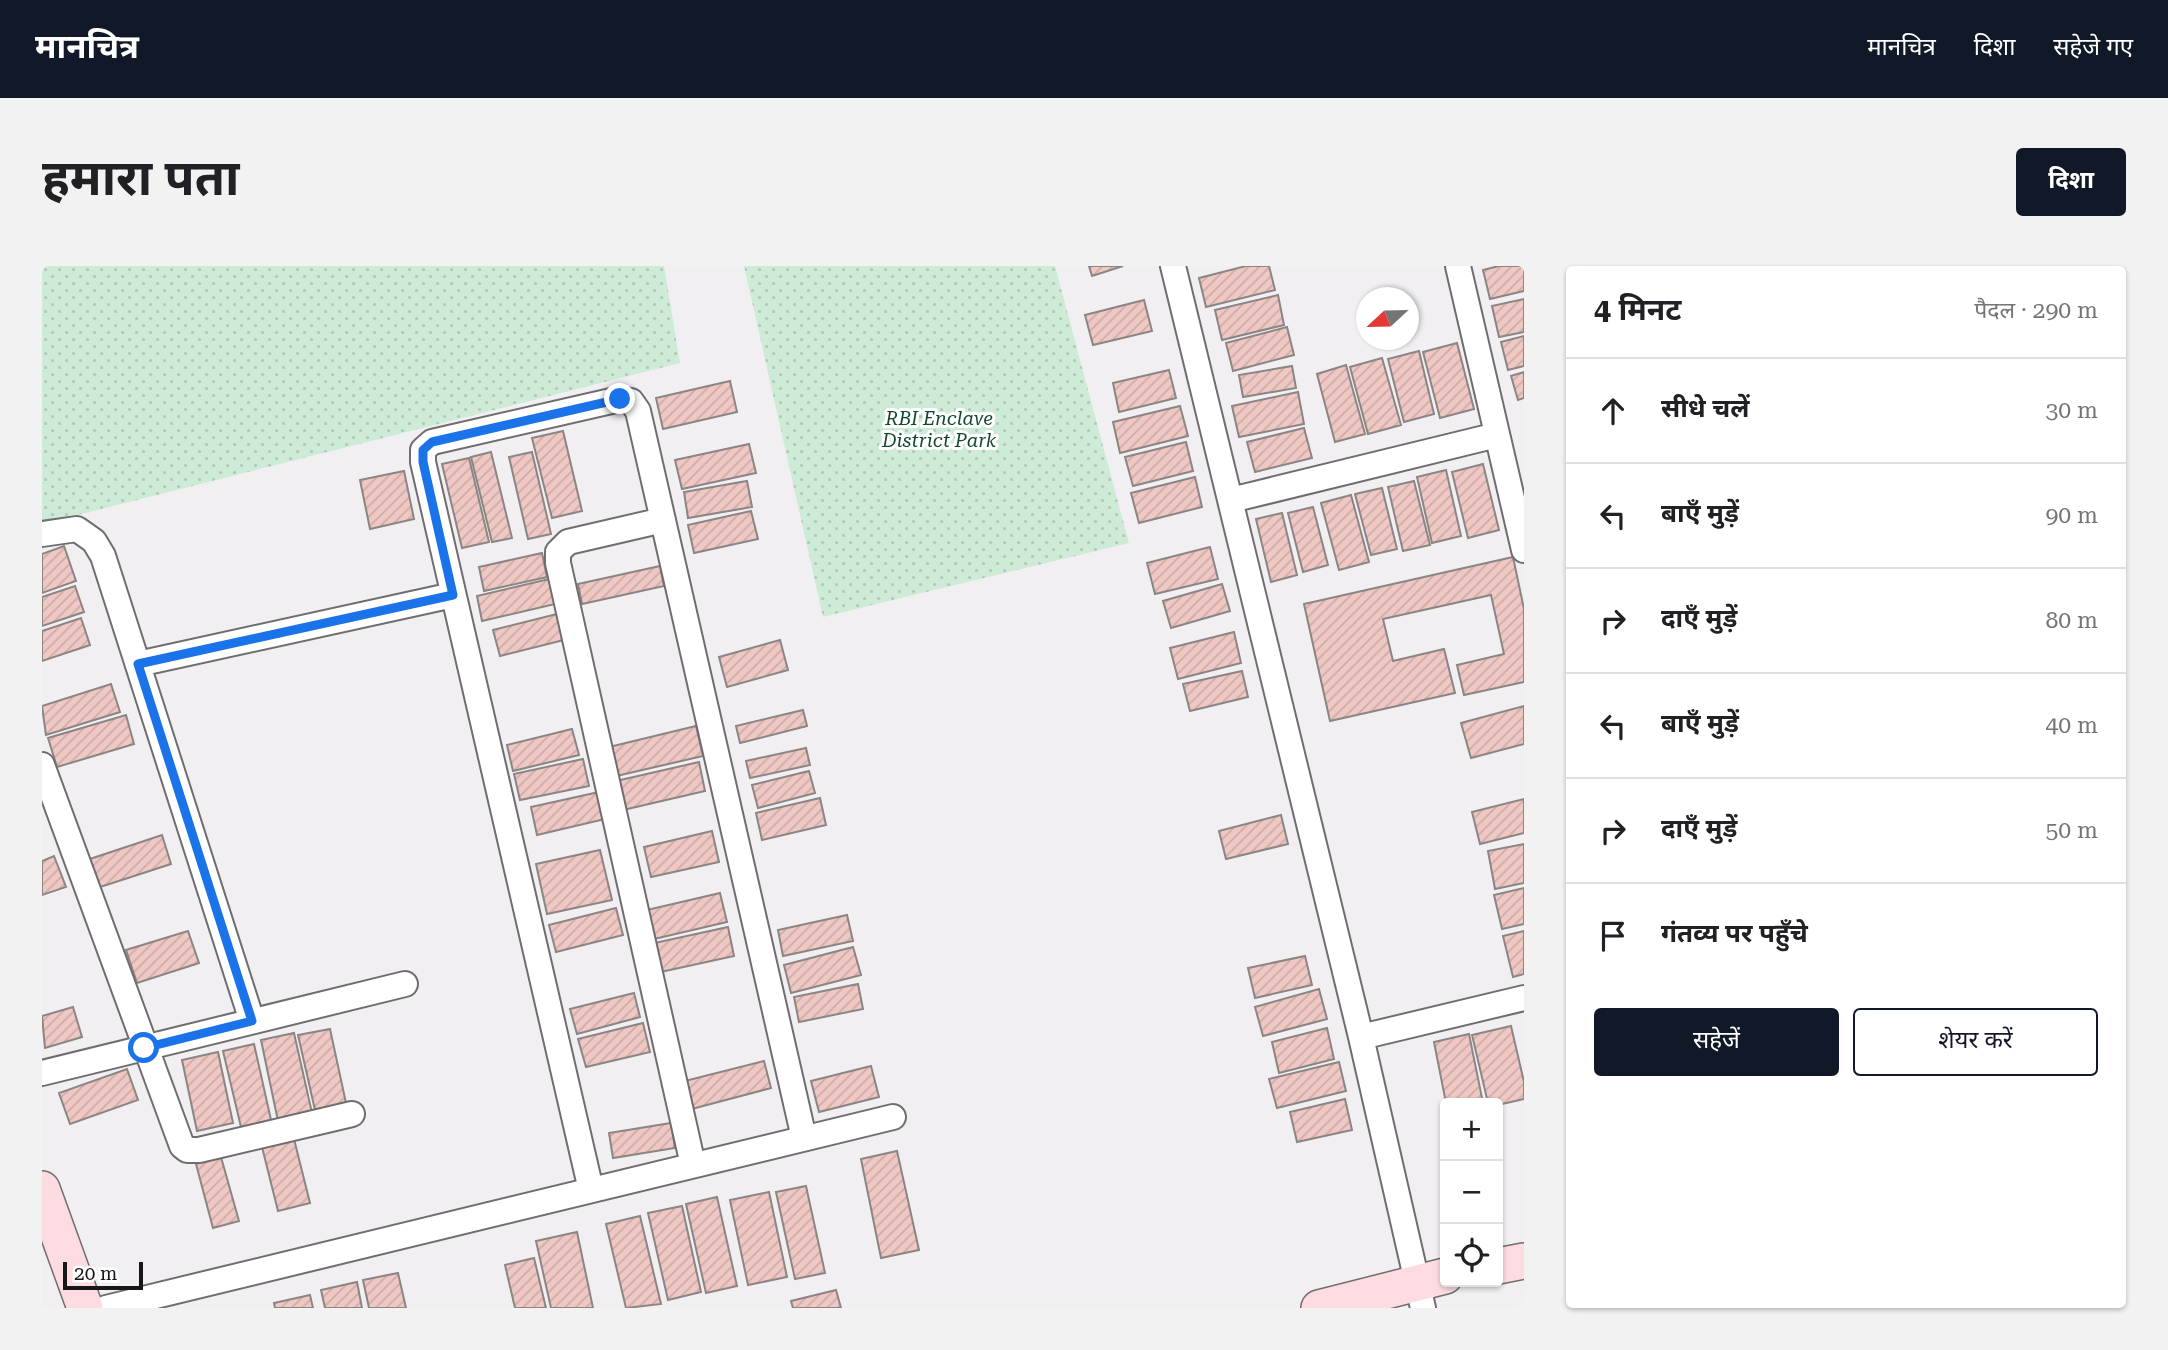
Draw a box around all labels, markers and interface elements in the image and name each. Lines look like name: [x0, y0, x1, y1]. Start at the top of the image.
text: मानचित्र: [35, 27, 139, 66]
text: मानचित्र: [1867, 33, 1936, 61]
text: दिशा: [1974, 33, 2015, 61]
text: सहेजे गए: [2053, 33, 2133, 61]
button: दिशा: [2016, 148, 2126, 216]
text: हमारा पता: [42, 150, 239, 207]
north arrow: [1356, 287, 1419, 350]
text: 4 मिनट: [1594, 292, 1681, 327]
text: पैदल · 290 m: [1974, 297, 2098, 324]
route end: [604, 383, 635, 414]
icon: ahead: [1594, 392, 1632, 430]
text: सीधे चलें: [1661, 393, 1750, 423]
text: 30 m: [2045, 397, 2098, 424]
park label: RBI Enclave District Park: [881, 407, 997, 452]
icon: left: [1594, 497, 1632, 535]
text: बाएँ मुड़ें: [1661, 498, 1739, 528]
text: 90 m: [2045, 502, 2098, 529]
icon: right: [1594, 602, 1632, 640]
text: दाएँ मुड़ें: [1661, 603, 1737, 633]
text: 80 m: [2045, 607, 2098, 634]
icon: left: [1594, 707, 1632, 745]
text: बाएँ मुड़ें: [1661, 708, 1739, 738]
text: 40 m: [2045, 712, 2098, 739]
icon: right: [1594, 812, 1632, 850]
text: दाएँ मुड़ें: [1661, 813, 1737, 843]
text: 50 m: [2045, 817, 2098, 844]
icon: arrive: [1594, 917, 1632, 955]
text: गंतव्य पर पहुँचे: [1661, 918, 1808, 948]
button: सहेजें: [1594, 1008, 1839, 1076]
button: शेयर करें: [1853, 1008, 2098, 1076]
route start: [128, 1032, 159, 1063]
map controls: [1440, 1098, 1503, 1287]
button: +: [1440, 1098, 1503, 1161]
button: −: [1440, 1161, 1503, 1224]
button: locate: [1440, 1224, 1503, 1287]
scale bar: [63, 1259, 144, 1291]
text: 20 m: [74, 1262, 117, 1285]

